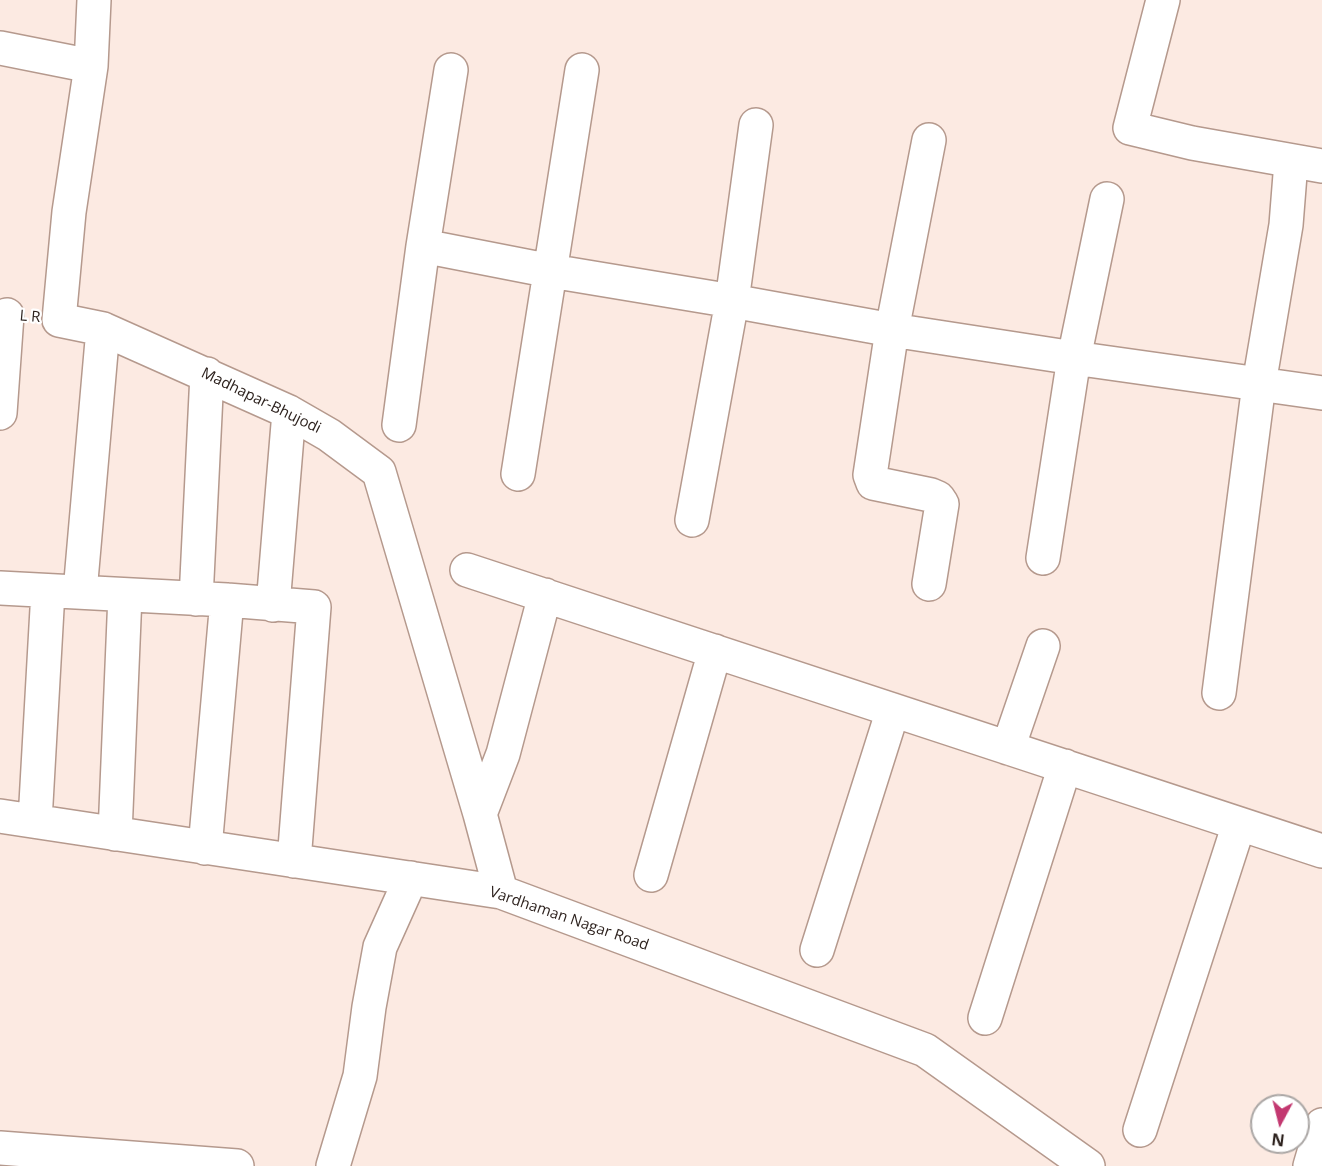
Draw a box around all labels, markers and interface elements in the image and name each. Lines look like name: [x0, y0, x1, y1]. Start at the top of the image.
street label: L R: [19, 307, 41, 327]
street label: Madhapar-Bhujodi: [198, 364, 324, 438]
street label: Vardhaman Nagar Road: [487, 883, 651, 955]
north arrow: [1250, 1094, 1310, 1154]
text: N: [1270, 1128, 1286, 1152]

